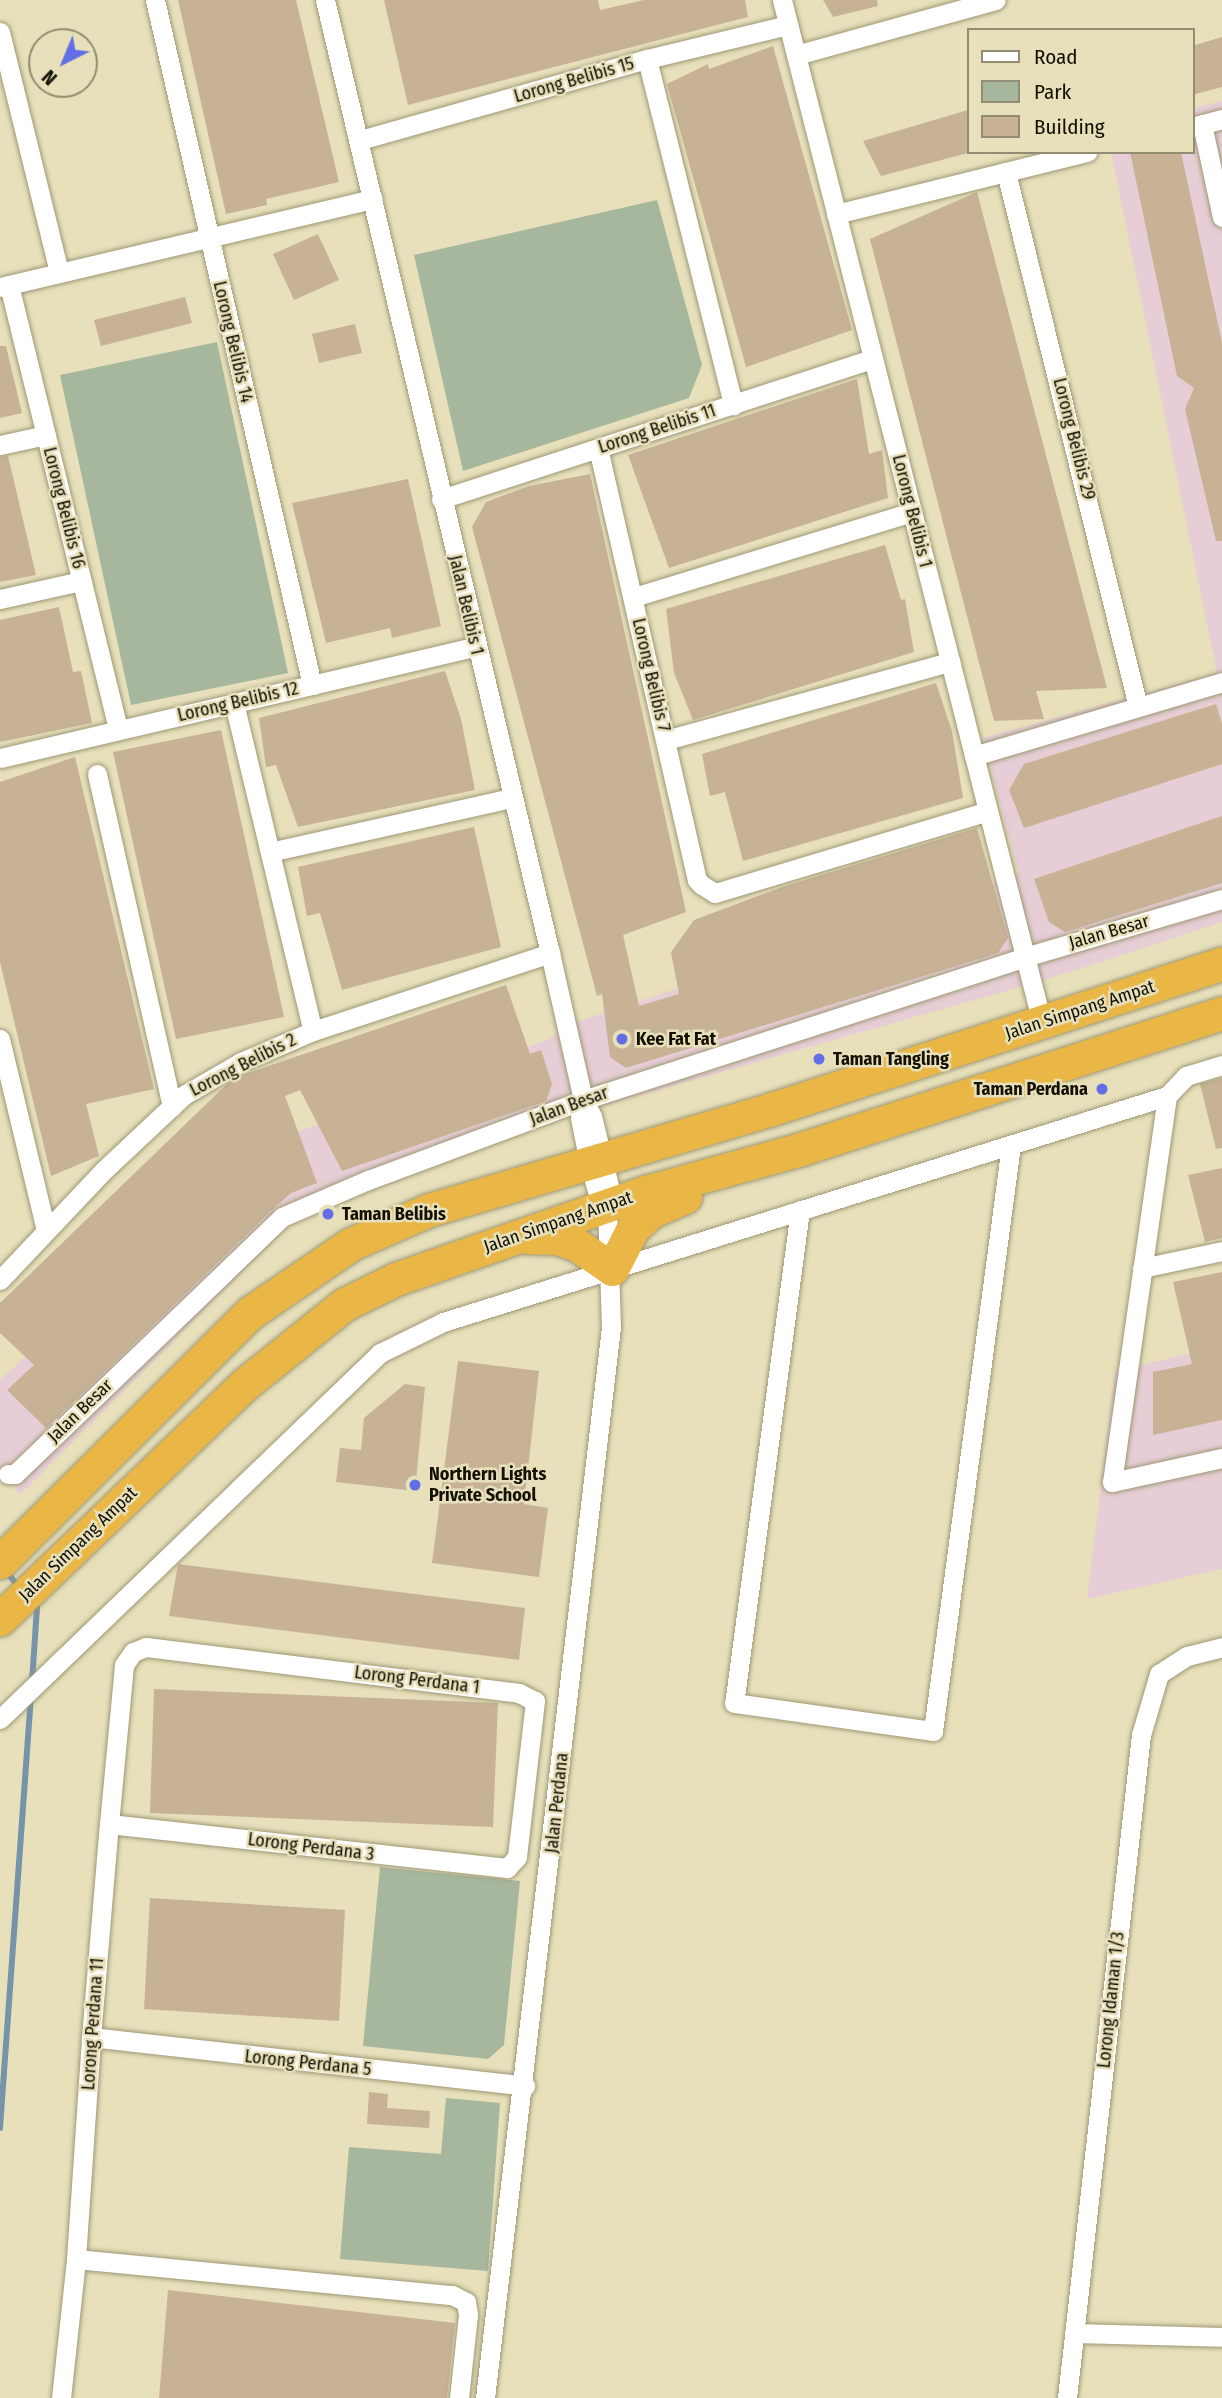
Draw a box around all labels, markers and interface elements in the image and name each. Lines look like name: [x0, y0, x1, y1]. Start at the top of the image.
north arrow: [28, 28, 98, 98]
legend: [967, 28, 1194, 154]
text: Road: [1034, 44, 1078, 70]
street label: Lorong Belibis 15: [512, 53, 636, 107]
text: N: [38, 65, 62, 90]
text: Park: [1034, 79, 1071, 105]
text: Building: [1034, 114, 1105, 140]
street label: Lorong Belibis 14: [209, 279, 257, 405]
street label: Lorong Belibis 29: [1048, 376, 1100, 502]
street label: Lorong Belibis 11: [596, 400, 718, 458]
street label: Lorong Belibis 16: [38, 445, 90, 571]
street label: Lorong Belibis 1: [888, 452, 936, 570]
street label: Jalan Belibis 1: [444, 553, 488, 657]
street label: Lorong Belibis 7: [627, 616, 675, 734]
street label: Lorong Belibis 12: [175, 678, 301, 726]
street label: Jalan Besar: [1067, 910, 1151, 954]
street label: Jalan Simpang Ampat: [1003, 976, 1157, 1044]
place label: Kee Fat Fat: [636, 1028, 716, 1050]
street label: Lorong Belibis 2: [186, 1029, 300, 1101]
marker: Kee Fat Fat: [614, 1031, 630, 1047]
place label: Taman Tangling: [833, 1048, 949, 1070]
marker: Taman Tangling: [811, 1051, 827, 1067]
place label: Taman Perdana: [974, 1078, 1088, 1100]
marker: Taman Perdana: [1094, 1081, 1110, 1097]
street label: Jalan Besar: [527, 1082, 611, 1130]
street label: Jalan Simpang Ampat: [481, 1186, 635, 1258]
place label: Taman Belibis: [342, 1203, 446, 1225]
marker: Taman Belibis: [320, 1206, 336, 1222]
street label: Jalan Besar: [43, 1375, 117, 1447]
place label: Northern Lights Private School: [429, 1464, 546, 1506]
marker: Northern Lights Private School: [407, 1477, 423, 1493]
street label: Jalan Simpang Ampat: [14, 1482, 142, 1606]
street label: Lorong Perdana 1: [353, 1662, 481, 1698]
street label: Jalan Perdana: [541, 1752, 573, 1854]
street label: Lorong Perdana 3: [247, 1829, 375, 1865]
street label: Lorong Idaman 1/3: [1093, 1931, 1129, 2069]
street label: Lorong Perdana 11: [78, 1957, 108, 2091]
street label: Lorong Perdana 5: [244, 2046, 372, 2080]

